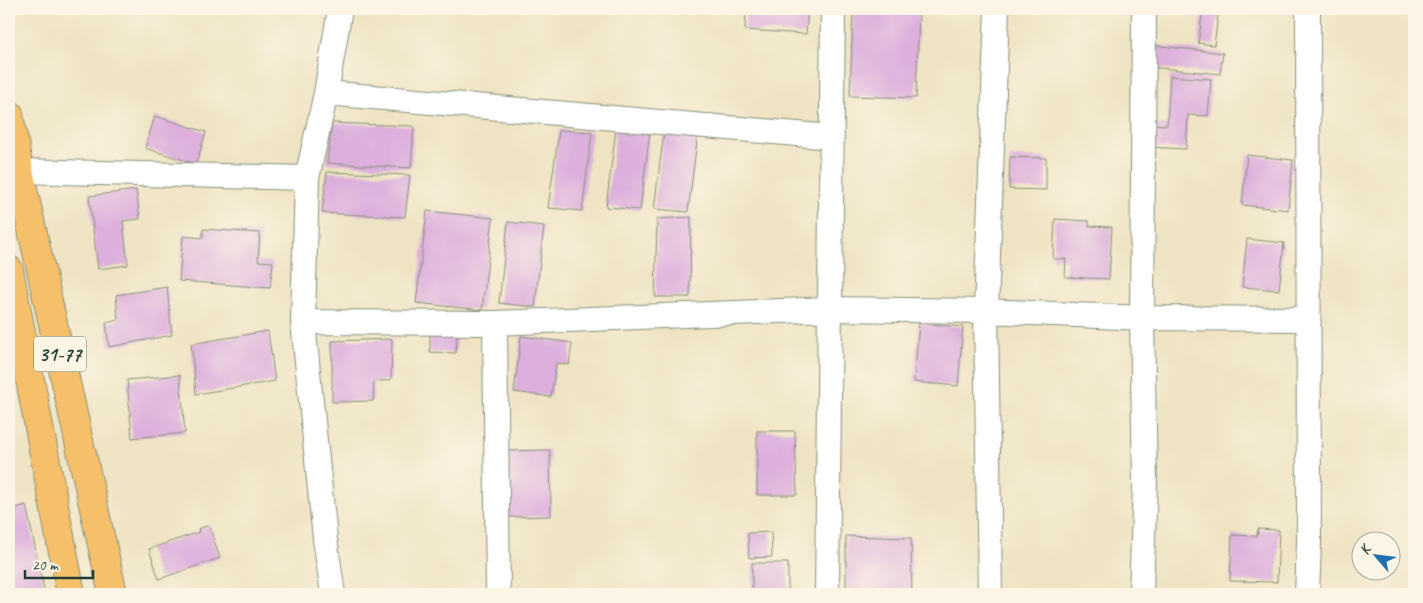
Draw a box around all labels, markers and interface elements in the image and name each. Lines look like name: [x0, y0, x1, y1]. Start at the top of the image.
road number: 31-77: [34, 336, 86, 372]
north arrow: [1350, 530, 1400, 580]
text: K: [1356, 540, 1375, 557]
scale bar: [25, 548, 92, 580]
text: 20 m: [32, 556, 59, 575]

